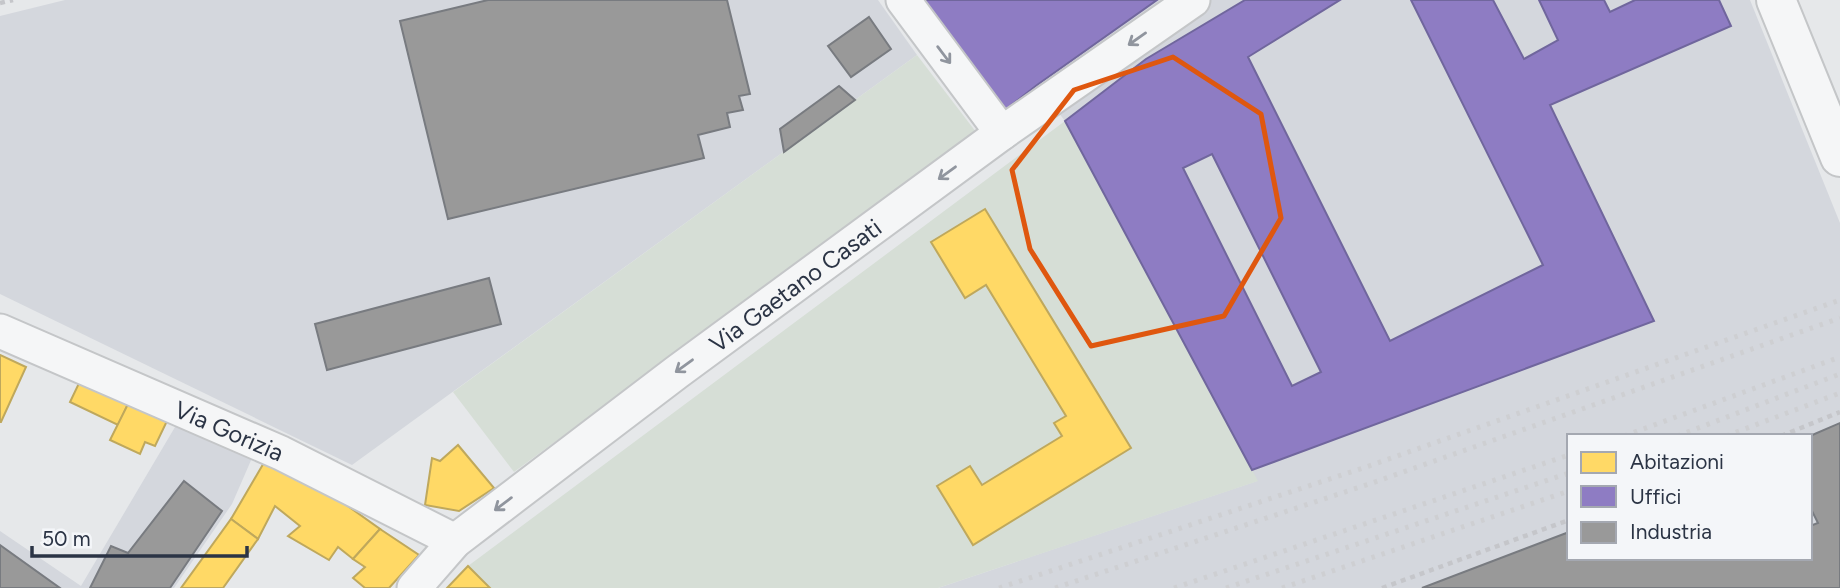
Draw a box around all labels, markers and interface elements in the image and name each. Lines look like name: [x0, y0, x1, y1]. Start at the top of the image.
one-way arrow: [1128, 32, 1147, 46]
one-way arrow: [936, 45, 951, 64]
one-way arrow: [938, 166, 956, 181]
street label: Via Gaetano Casati: [703, 212, 887, 358]
one-way arrow: [675, 359, 694, 373]
street label: Via Gorizia: [170, 394, 288, 467]
legend: [1567, 434, 1812, 560]
text: Abitazioni: [1630, 449, 1724, 474]
text: Uffici: [1630, 484, 1681, 509]
one-way arrow: [494, 496, 513, 511]
scale bar: [32, 514, 247, 558]
text: Industria: [1630, 519, 1712, 544]
text: 50 m: [42, 526, 91, 551]

